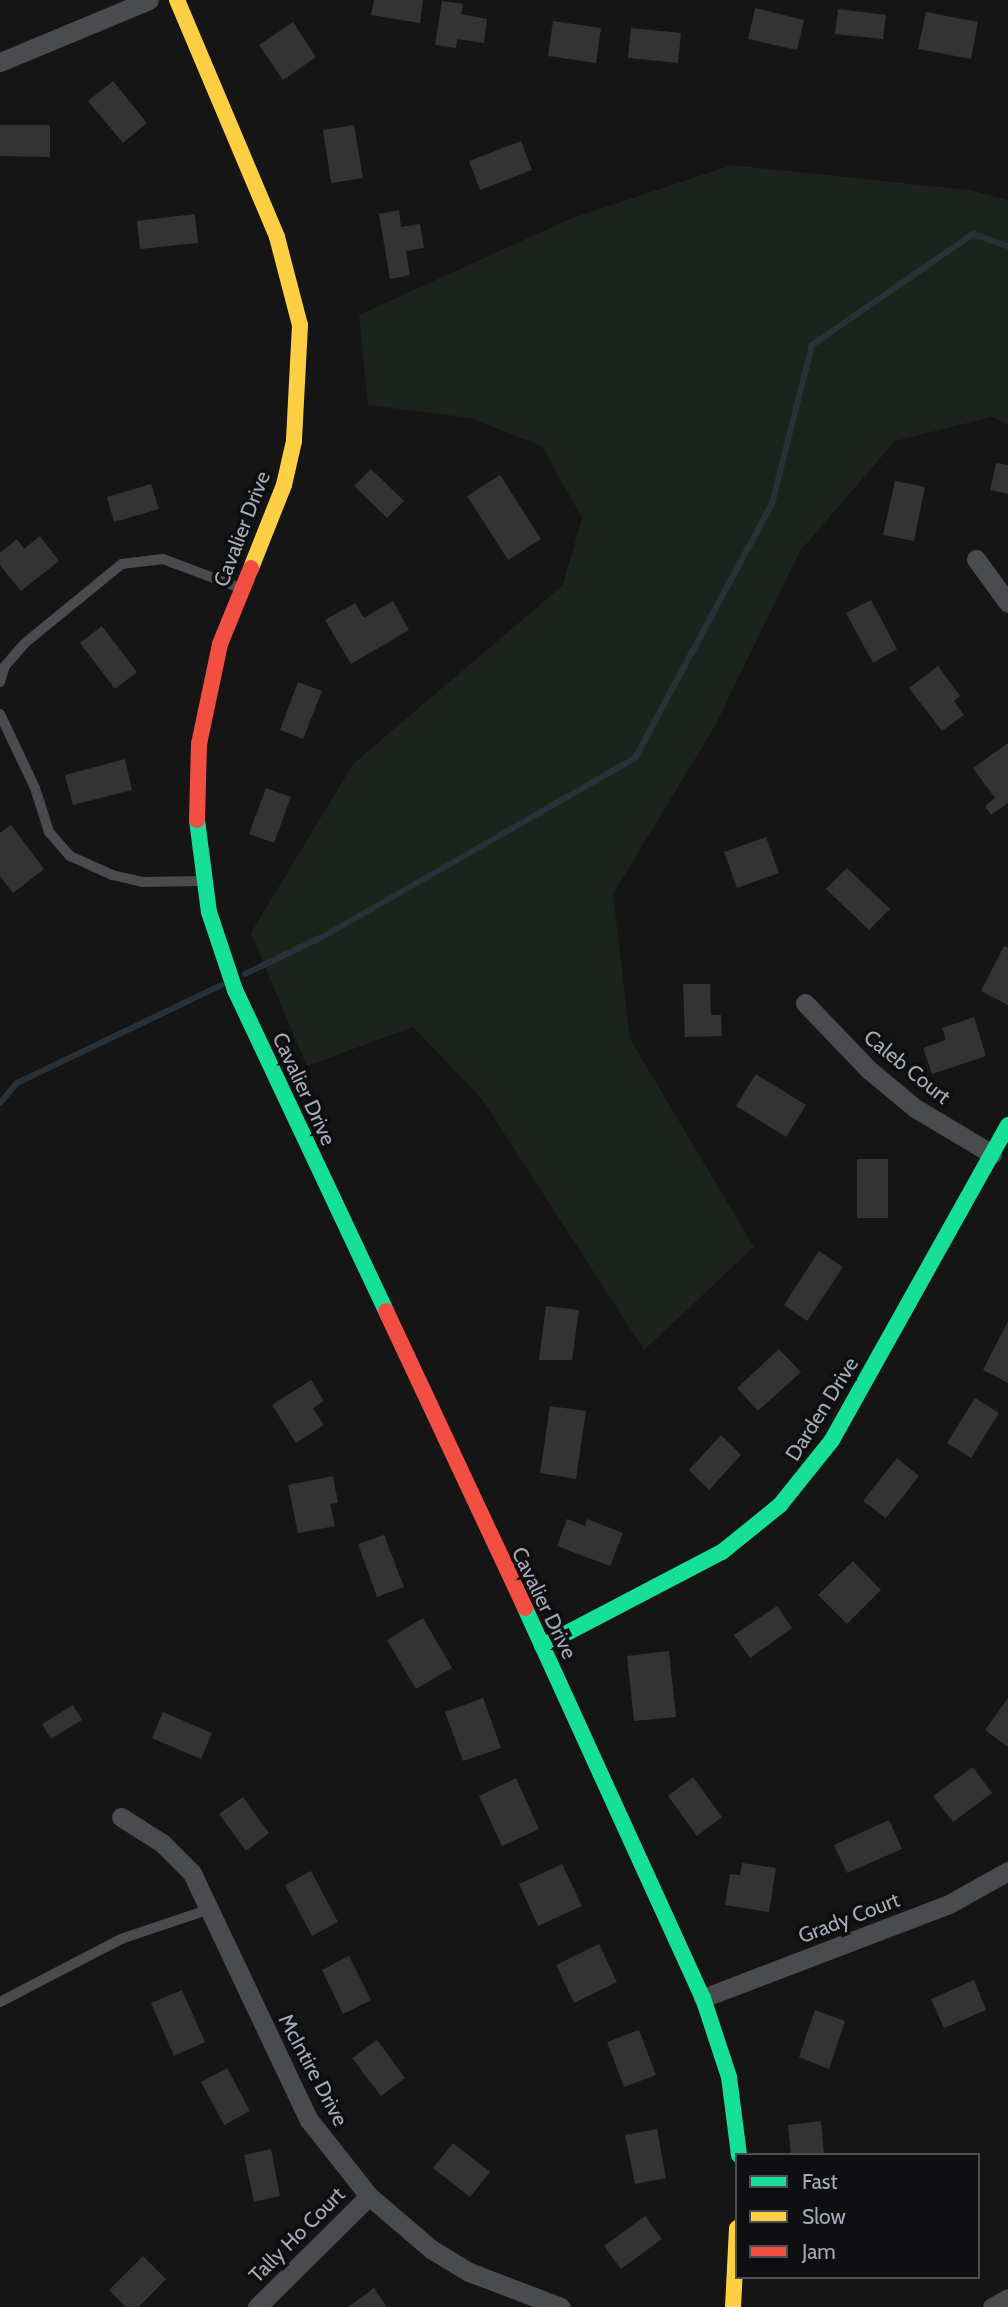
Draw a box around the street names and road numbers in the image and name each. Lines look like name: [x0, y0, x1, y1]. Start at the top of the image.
street label: Cavalier Drive: [208, 468, 276, 590]
street label: Caleb Court: [859, 1025, 955, 1109]
street label: Cavalier Drive: [267, 1029, 341, 1149]
street label: Darden Drive: [780, 1352, 864, 1466]
street label: Cavalier Drive: [506, 1543, 582, 1663]
street label: Grady Court: [795, 1887, 903, 1949]
street label: McIntire Drive: [273, 2010, 353, 2130]
street label: Tally Ho Court: [244, 2182, 350, 2288]

